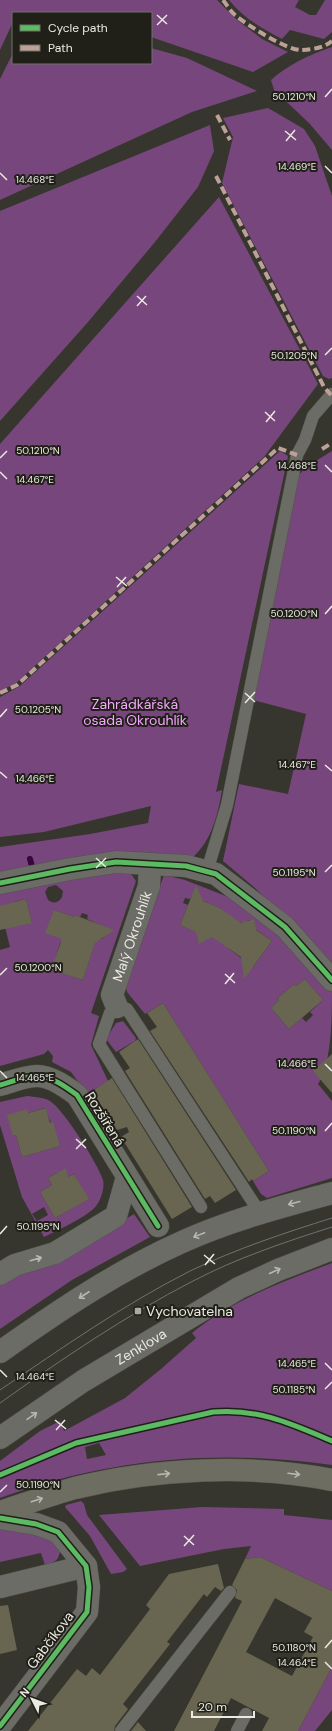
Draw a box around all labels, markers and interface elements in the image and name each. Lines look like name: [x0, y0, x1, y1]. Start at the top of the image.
legend: [12, 12, 152, 64]
text: Cycle path: [48, 20, 108, 36]
text: Path: [48, 40, 73, 56]
text: 50.1210°N: [272, 90, 316, 103]
text: 14.469°E: [278, 160, 317, 173]
text: 14.468°E: [16, 173, 55, 186]
text: 50.1205°N: [271, 349, 317, 362]
text: 50.1210°N: [16, 444, 60, 457]
text: 14.468°E: [278, 459, 317, 472]
text: 14.467°E: [16, 473, 54, 486]
text: 50.1200°N: [270, 607, 318, 620]
park label: Zahrádkářská osada Okrouhlík: [83, 695, 187, 729]
text: 50.1205°N: [15, 703, 61, 716]
text: 14.467°E: [278, 758, 316, 771]
text: 14.466°E: [16, 772, 55, 785]
text: 50.1195°N: [272, 866, 316, 879]
street label: Malý Okrouhlík: [108, 889, 156, 984]
text: 50.1200°N: [14, 961, 62, 974]
text: 14.466°E: [278, 1057, 317, 1070]
text: 14.465°E: [16, 1071, 55, 1084]
street label: Rozšířená: [81, 1088, 129, 1150]
text: 50.1190°N: [272, 1124, 316, 1137]
one-way arrow: [288, 1200, 301, 1207]
text: 50.1195°N: [16, 1220, 60, 1233]
one-way arrow: [194, 1231, 206, 1239]
one-way arrow: [29, 1255, 42, 1262]
one-way arrow: [268, 1267, 280, 1274]
one-way arrow: [79, 1291, 90, 1299]
place label: Vychovatelna: [146, 1302, 233, 1320]
marker: Vychovatelna: [133, 1306, 143, 1316]
street label: Zenklova: [112, 1324, 170, 1369]
text: 14.465°E: [278, 1357, 317, 1370]
text: 14.464°E: [16, 1370, 55, 1383]
text: 50.1185°N: [272, 1383, 316, 1396]
one-way arrow: [26, 1412, 37, 1420]
one-way arrow: [157, 1470, 170, 1478]
one-way arrow: [287, 1470, 300, 1478]
text: 50.1190°N: [16, 1478, 60, 1491]
one-way arrow: [31, 1496, 43, 1504]
street label: Gabčíkova: [23, 1608, 77, 1672]
text: 50.1180°N: [272, 1641, 316, 1654]
text: 14.464°E: [278, 1656, 317, 1669]
north arrow: [12, 1679, 52, 1719]
text: N: [17, 1685, 32, 1700]
scale bar: [192, 1693, 254, 1719]
text: 20 m: [198, 1699, 227, 1715]

